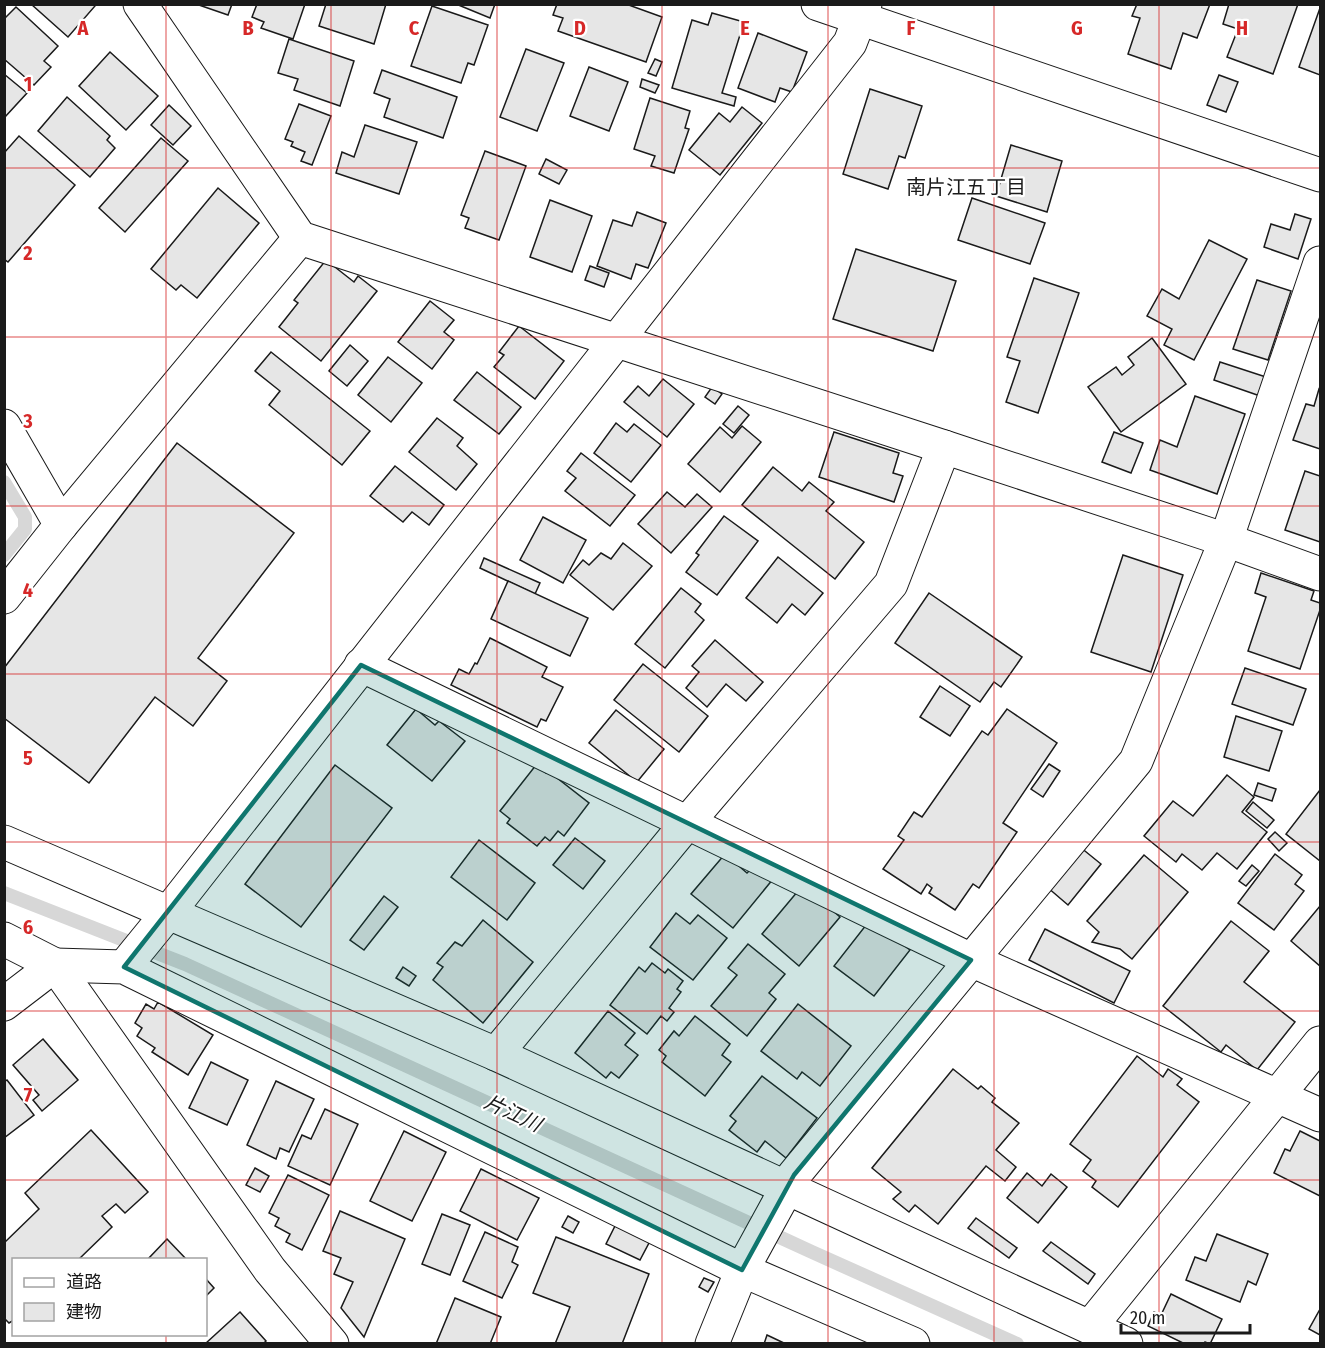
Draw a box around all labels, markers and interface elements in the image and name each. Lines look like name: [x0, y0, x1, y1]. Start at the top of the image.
text: A: [77, 16, 90, 40]
text: B: [242, 16, 254, 40]
text: C: [409, 16, 420, 40]
text: D: [574, 16, 586, 40]
text: E: [740, 16, 750, 40]
text: F: [907, 16, 916, 40]
text: G: [1071, 16, 1083, 40]
text: H: [1236, 16, 1248, 40]
text: 1: [24, 72, 32, 96]
district label: 南片江五丁目: [906, 175, 1026, 199]
text: 2: [22, 241, 33, 265]
text: 3: [22, 409, 33, 433]
text: 4: [23, 578, 33, 602]
text: 5: [23, 746, 33, 770]
text: 6: [23, 915, 33, 939]
text: 7: [24, 1083, 33, 1107]
water label: 片江川: [481, 1089, 547, 1137]
legend: [12, 1258, 207, 1336]
text: 道路: [66, 1271, 102, 1293]
scale bar: [1121, 1297, 1250, 1335]
text: 建物: [66, 1301, 102, 1323]
text: 20 m: [1130, 1307, 1165, 1329]

